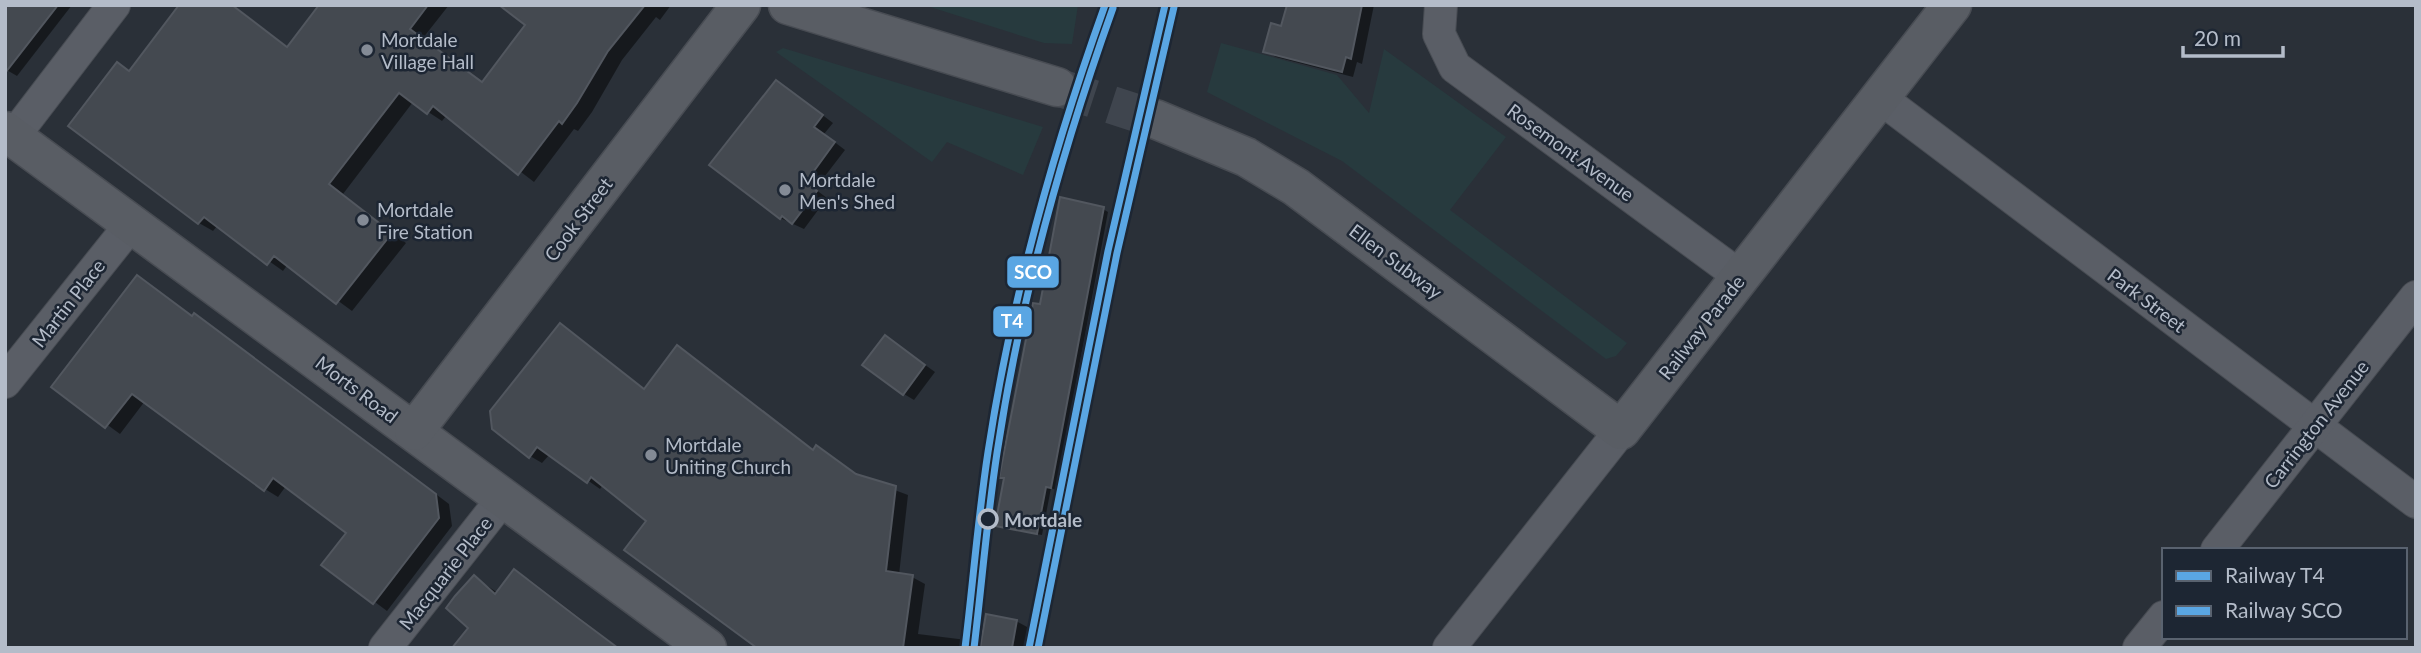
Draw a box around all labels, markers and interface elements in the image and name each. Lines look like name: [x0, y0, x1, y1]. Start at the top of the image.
scale bar: [2183, 14, 2283, 58]
text: 20 m: [2194, 25, 2241, 50]
place label: Mortdale Village Hall: [381, 28, 474, 73]
marker: Mortdale Village Hall: [359, 42, 375, 58]
street label: Rosemont Avenue: [1503, 98, 1639, 206]
place label: Mortdale Men's Shed: [799, 168, 895, 213]
street label: Cook Street: [539, 173, 617, 265]
marker: Mortdale Men's Shed: [777, 182, 793, 198]
place label: Mortdale Fire Station: [377, 198, 473, 243]
marker: Mortdale Fire Station: [355, 212, 371, 228]
street label: Ellen Subway: [1345, 219, 1447, 304]
street label: Martin Place: [27, 255, 109, 351]
line badge: SCO: [1006, 255, 1060, 289]
text: SCO: [1014, 260, 1052, 283]
street label: Park Street: [2103, 263, 2191, 337]
street label: Railway Parade: [1653, 270, 1749, 384]
line badge: T4: [992, 305, 1033, 338]
text: T4: [1001, 309, 1023, 332]
street label: Morts Road: [311, 351, 403, 427]
street label: Carrington Avenue: [2259, 355, 2373, 493]
place label: Mortdale Uniting Church: [665, 433, 791, 478]
marker: Mortdale Uniting Church: [643, 447, 659, 463]
place label: Mortdale: [1004, 508, 1082, 531]
marker: Mortdale: [978, 509, 998, 529]
street label: Macquarie Place: [394, 512, 496, 634]
legend: [2162, 548, 2407, 639]
text: Railway T4: [2225, 562, 2325, 587]
text: Railway SCO: [2225, 597, 2343, 622]

